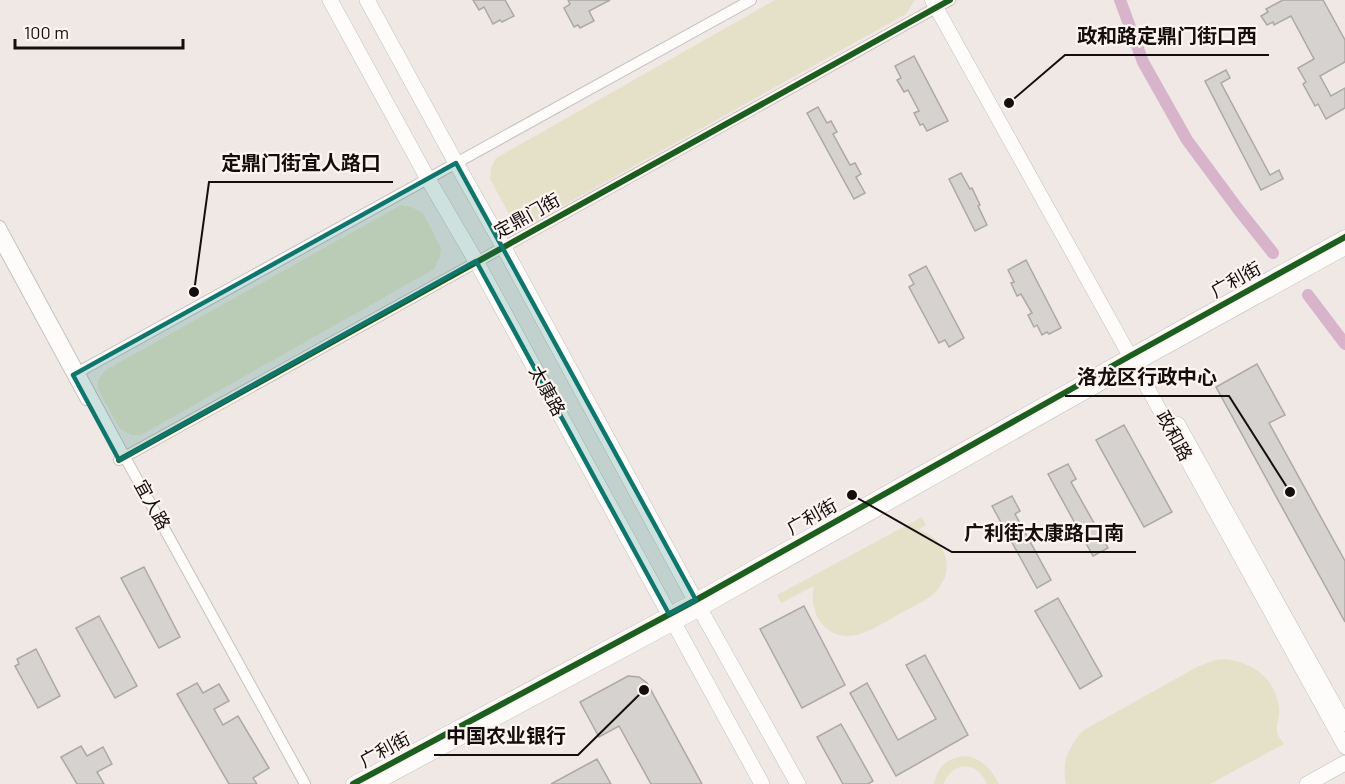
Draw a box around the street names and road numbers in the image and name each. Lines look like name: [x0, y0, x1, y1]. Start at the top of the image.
street label: 定鼎门街: [490, 188, 563, 242]
street label: 广利街: [1207, 256, 1264, 302]
street label: 太康路: [525, 362, 571, 419]
street label: 政和路: [1152, 407, 1198, 464]
street label: 宜人路: [130, 476, 176, 533]
street label: 广利街: [783, 493, 840, 539]
street label: 广利街: [356, 727, 414, 772]

